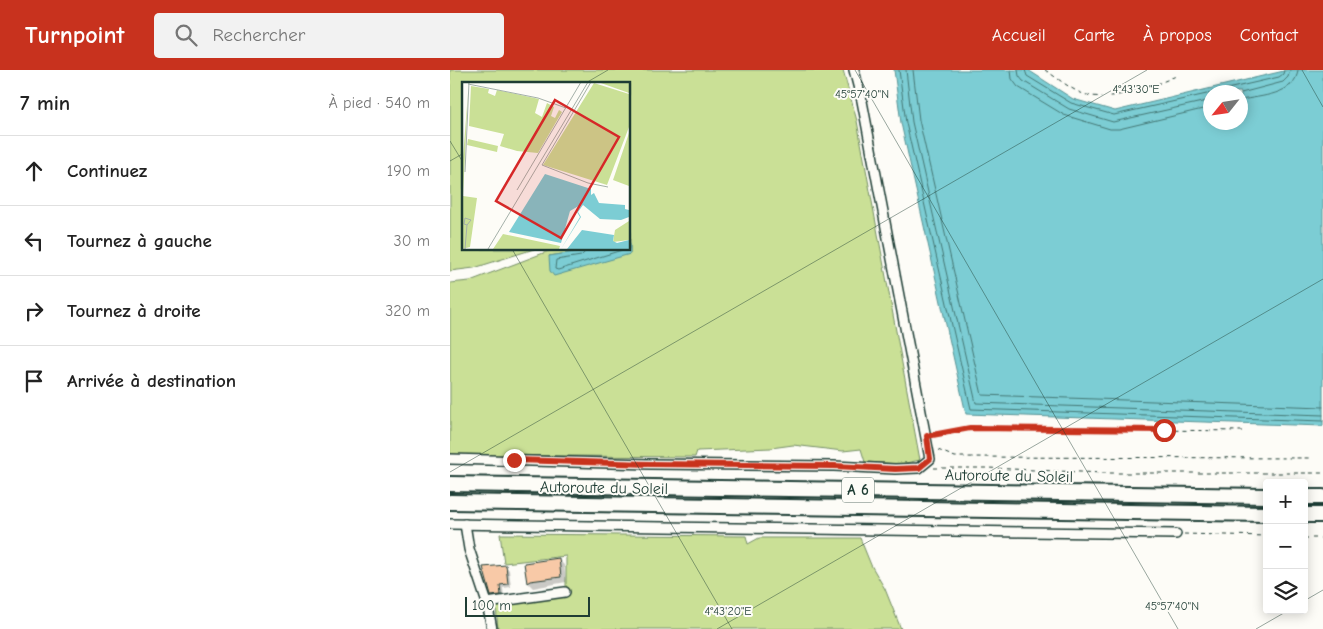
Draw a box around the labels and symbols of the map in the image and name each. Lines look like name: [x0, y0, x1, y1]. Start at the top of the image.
inset map: [462, 82, 630, 250]
text: 4°43'30"E: [1113, 82, 1159, 96]
north arrow: [1203, 85, 1248, 130]
text: 45°57'40"N: [835, 87, 889, 101]
route start: [1153, 419, 1176, 442]
route end: [503, 449, 526, 472]
street label: Autoroute du Soleil: [945, 466, 1073, 486]
street label: Autoroute du Soleil: [540, 478, 668, 498]
road number: A 6: [842, 478, 874, 502]
scale bar: [465, 594, 590, 617]
text: 45°57'40"N: [1145, 599, 1199, 613]
text: 4°43'20"E: [704, 604, 752, 618]

